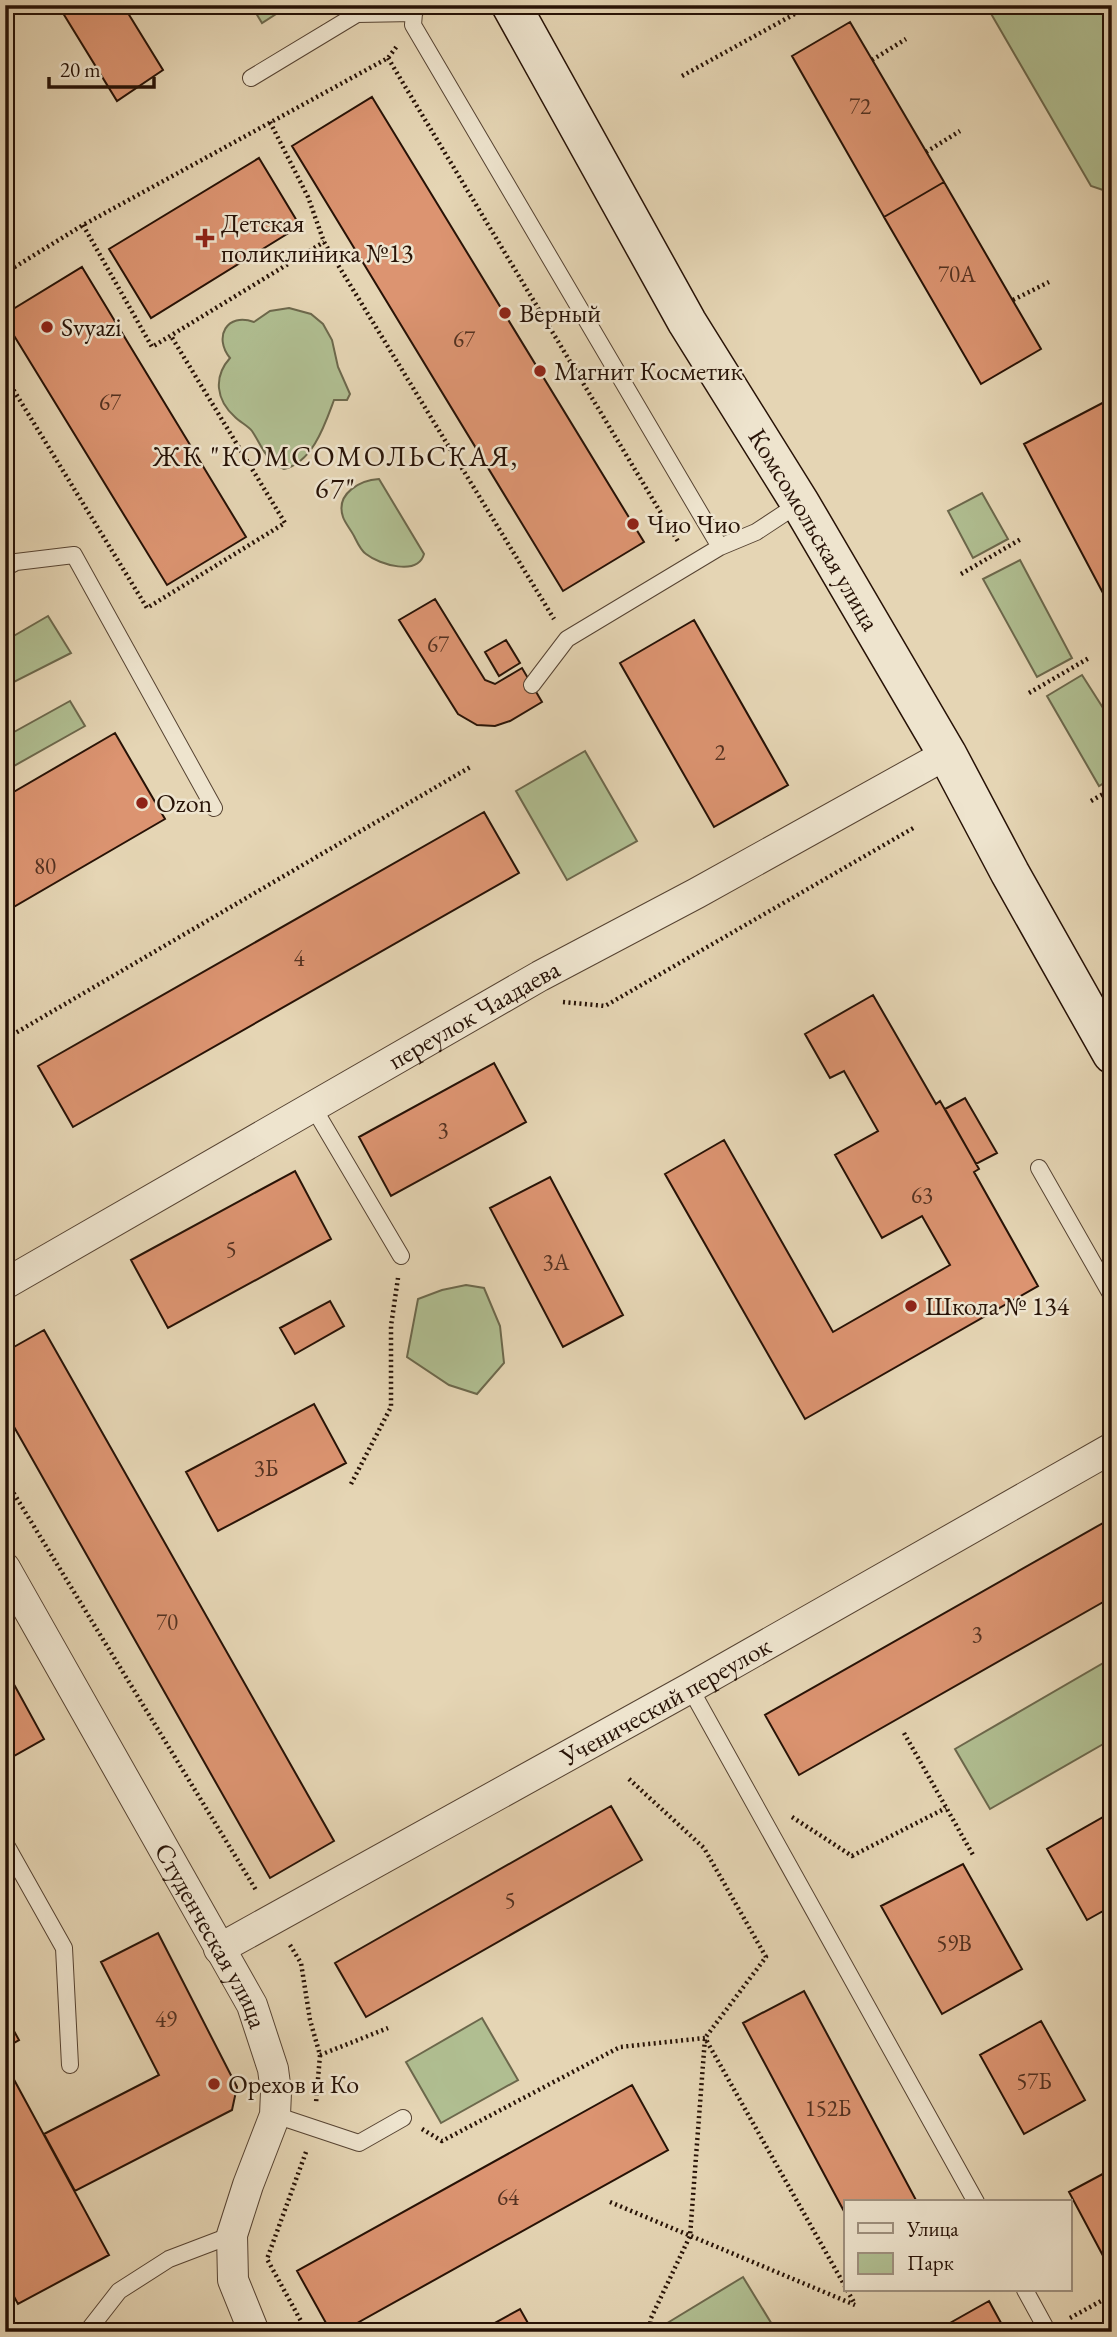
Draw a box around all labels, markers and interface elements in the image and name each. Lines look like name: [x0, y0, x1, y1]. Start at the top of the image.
scale bar: [49, 46, 154, 90]
text: 20 m: [60, 56, 101, 83]
house number: 72: [849, 91, 871, 121]
place label: Детская поликлиника №13: [221, 206, 414, 270]
marker: Детская поликлиника №13: [195, 228, 215, 248]
house number: 70А: [938, 259, 977, 289]
place label: Верный: [519, 296, 601, 330]
marker: Верный: [497, 305, 513, 321]
place label: Svyazi: [61, 310, 122, 344]
marker: Svyazi: [39, 319, 55, 335]
house number: 67: [453, 324, 476, 354]
place label: Магнит Косметик: [554, 354, 744, 388]
marker: Магнит Косметик: [532, 363, 548, 379]
house number: 67: [99, 387, 122, 417]
street label: Комсомольская улица: [741, 422, 888, 637]
district label: ЖК "КОМСОМОЛЬСКАЯ, 67": [152, 438, 519, 506]
place label: Чио Чио: [647, 507, 741, 541]
marker: Чио Чио: [625, 516, 641, 532]
house number: 67: [427, 629, 450, 659]
house number: 2: [714, 737, 726, 767]
place label: Ozon: [156, 786, 213, 820]
marker: Ozon: [134, 795, 150, 811]
house number: 80: [34, 851, 56, 881]
house number: 4: [293, 943, 305, 973]
street label: переулок Чаадаева: [382, 951, 566, 1077]
house number: 3: [437, 1115, 449, 1145]
house number: 63: [911, 1180, 933, 1210]
house number: 5: [225, 1234, 237, 1264]
house number: 3А: [543, 1247, 571, 1277]
place label: Школа № 134: [925, 1289, 1070, 1323]
marker: Школа № 134: [903, 1298, 919, 1314]
house number: 3Б: [254, 1453, 278, 1483]
house number: 70: [156, 1607, 178, 1637]
house number: 3: [971, 1619, 983, 1649]
street label: Ученический переулок: [554, 1628, 778, 1774]
street label: Студенческая улица: [147, 1837, 276, 2033]
house number: 5: [504, 1885, 516, 1915]
house number: 59В: [936, 1928, 972, 1958]
house number: 49: [155, 2004, 177, 2034]
house number: 57Б: [1016, 2066, 1052, 2096]
place label: Орехов и Ко: [228, 2067, 359, 2101]
marker: Орехов и Ко: [206, 2076, 222, 2092]
house number: 152Б: [805, 2093, 851, 2123]
house number: 64: [497, 2182, 520, 2212]
legend: [844, 2200, 1072, 2292]
text: Улица: [906, 2215, 959, 2242]
text: Парк: [907, 2249, 954, 2276]

